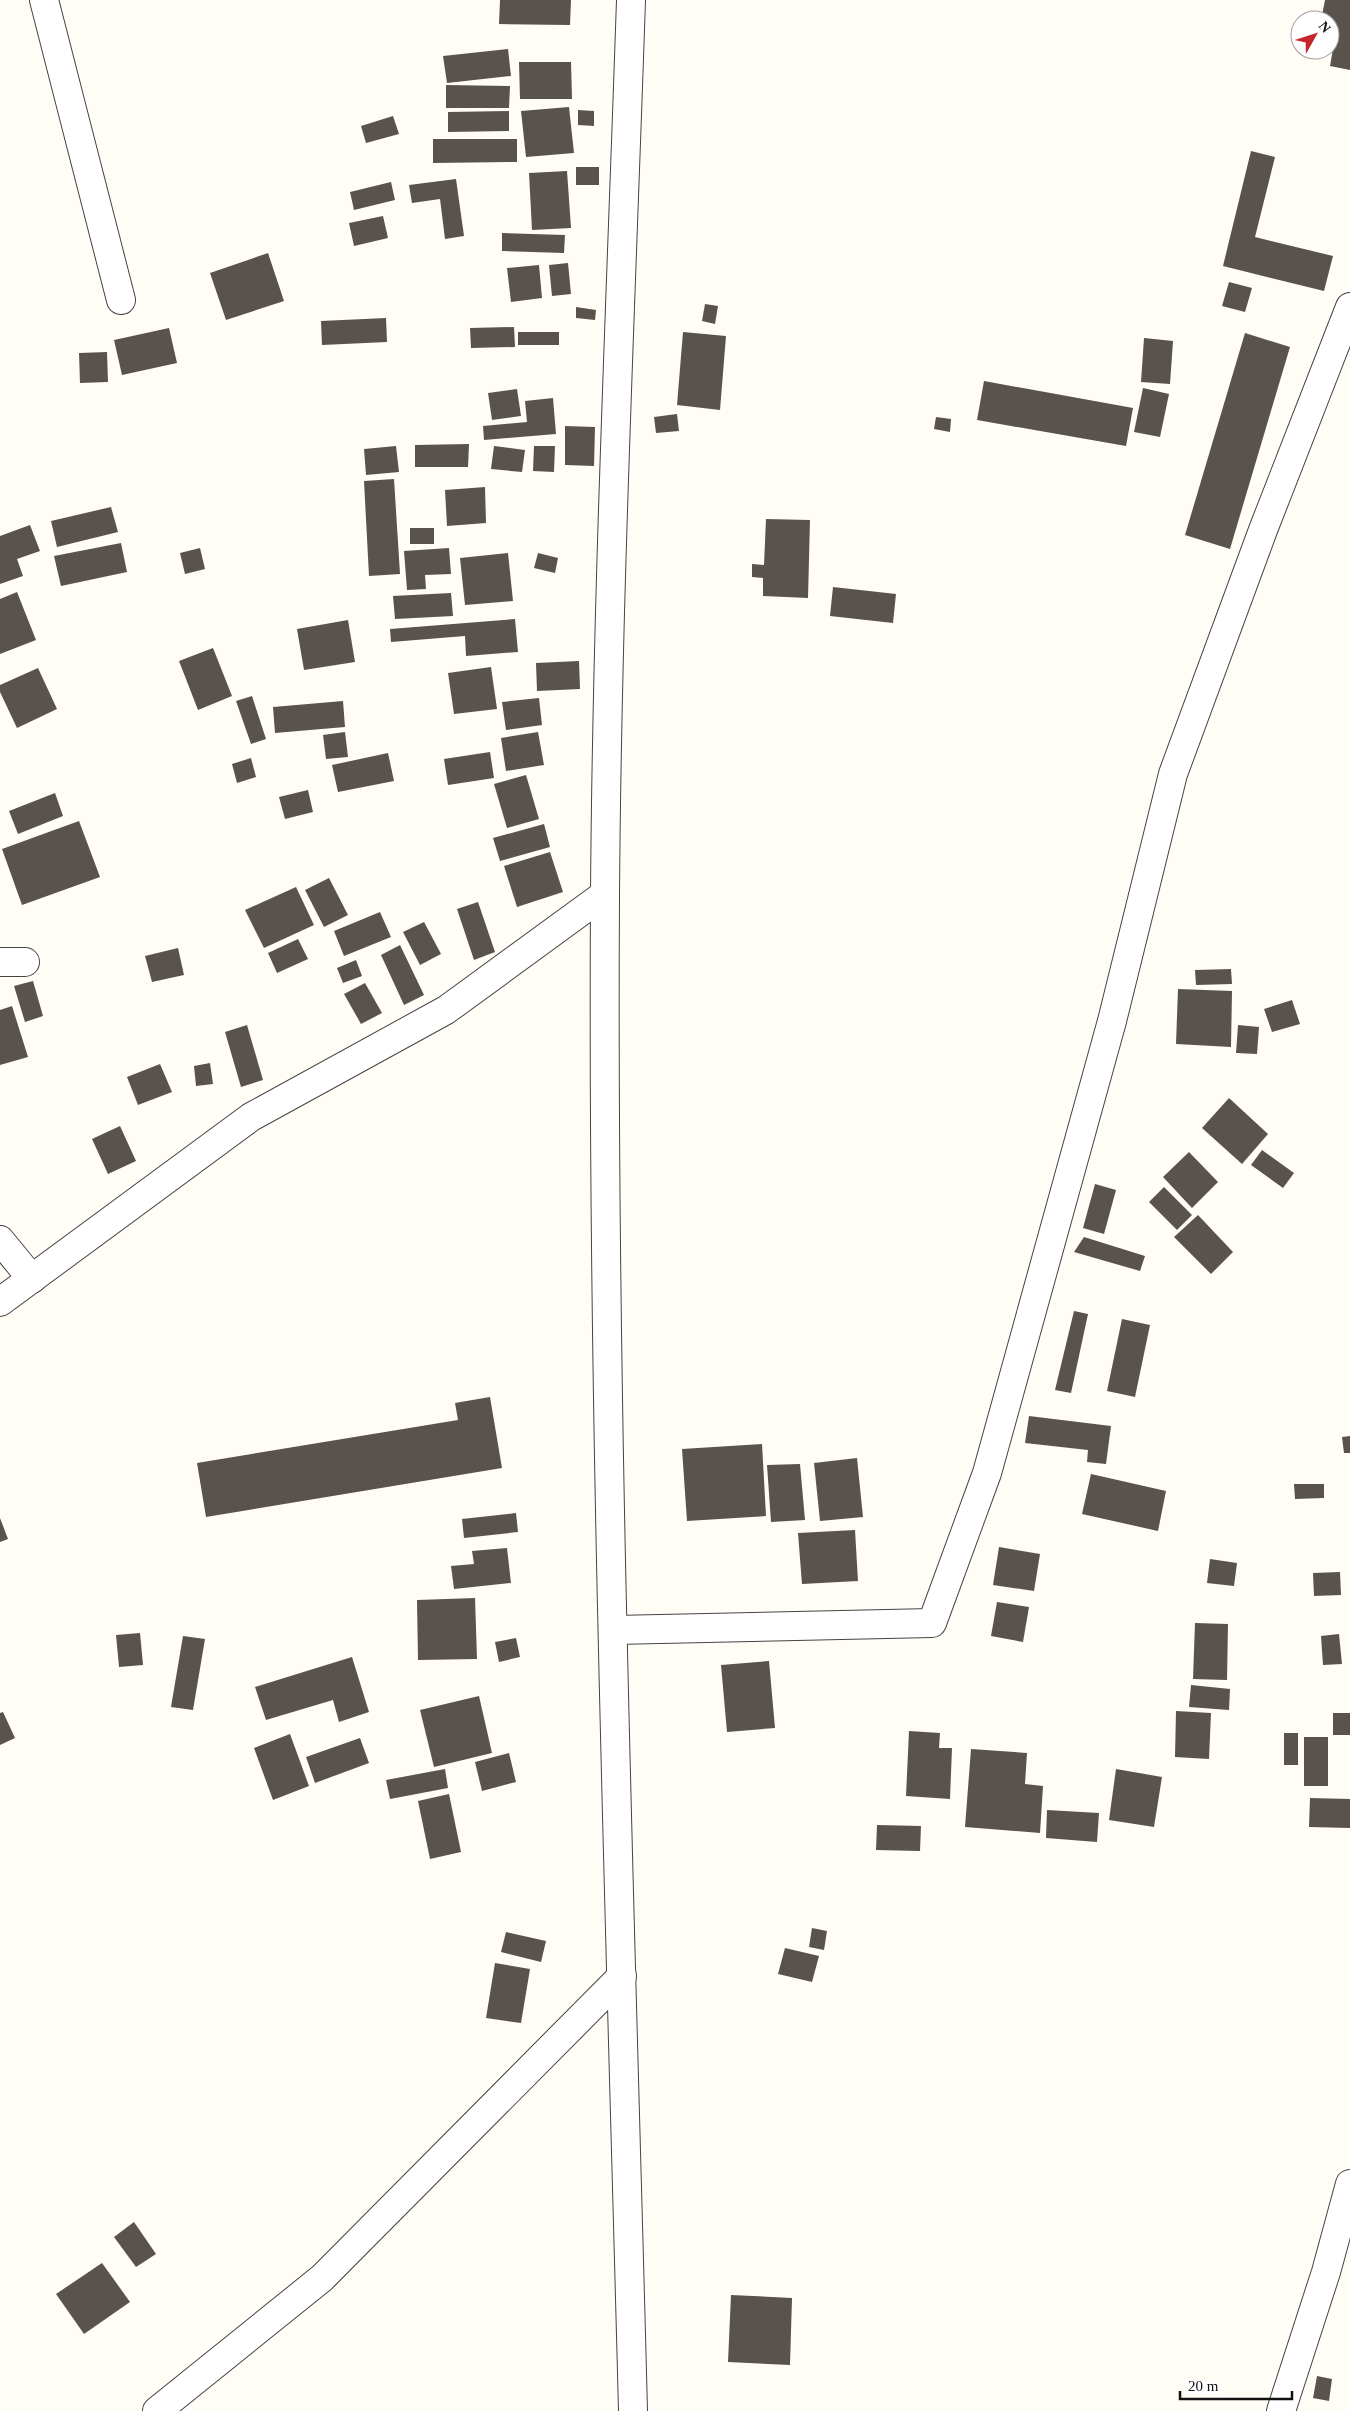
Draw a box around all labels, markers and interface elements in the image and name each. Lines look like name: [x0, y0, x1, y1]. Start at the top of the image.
north arrow: [1290, 10, 1340, 60]
text: N: [1316, 18, 1334, 36]
scale bar: [1180, 2368, 1292, 2400]
text: 20 m: [1188, 2378, 1219, 2394]

